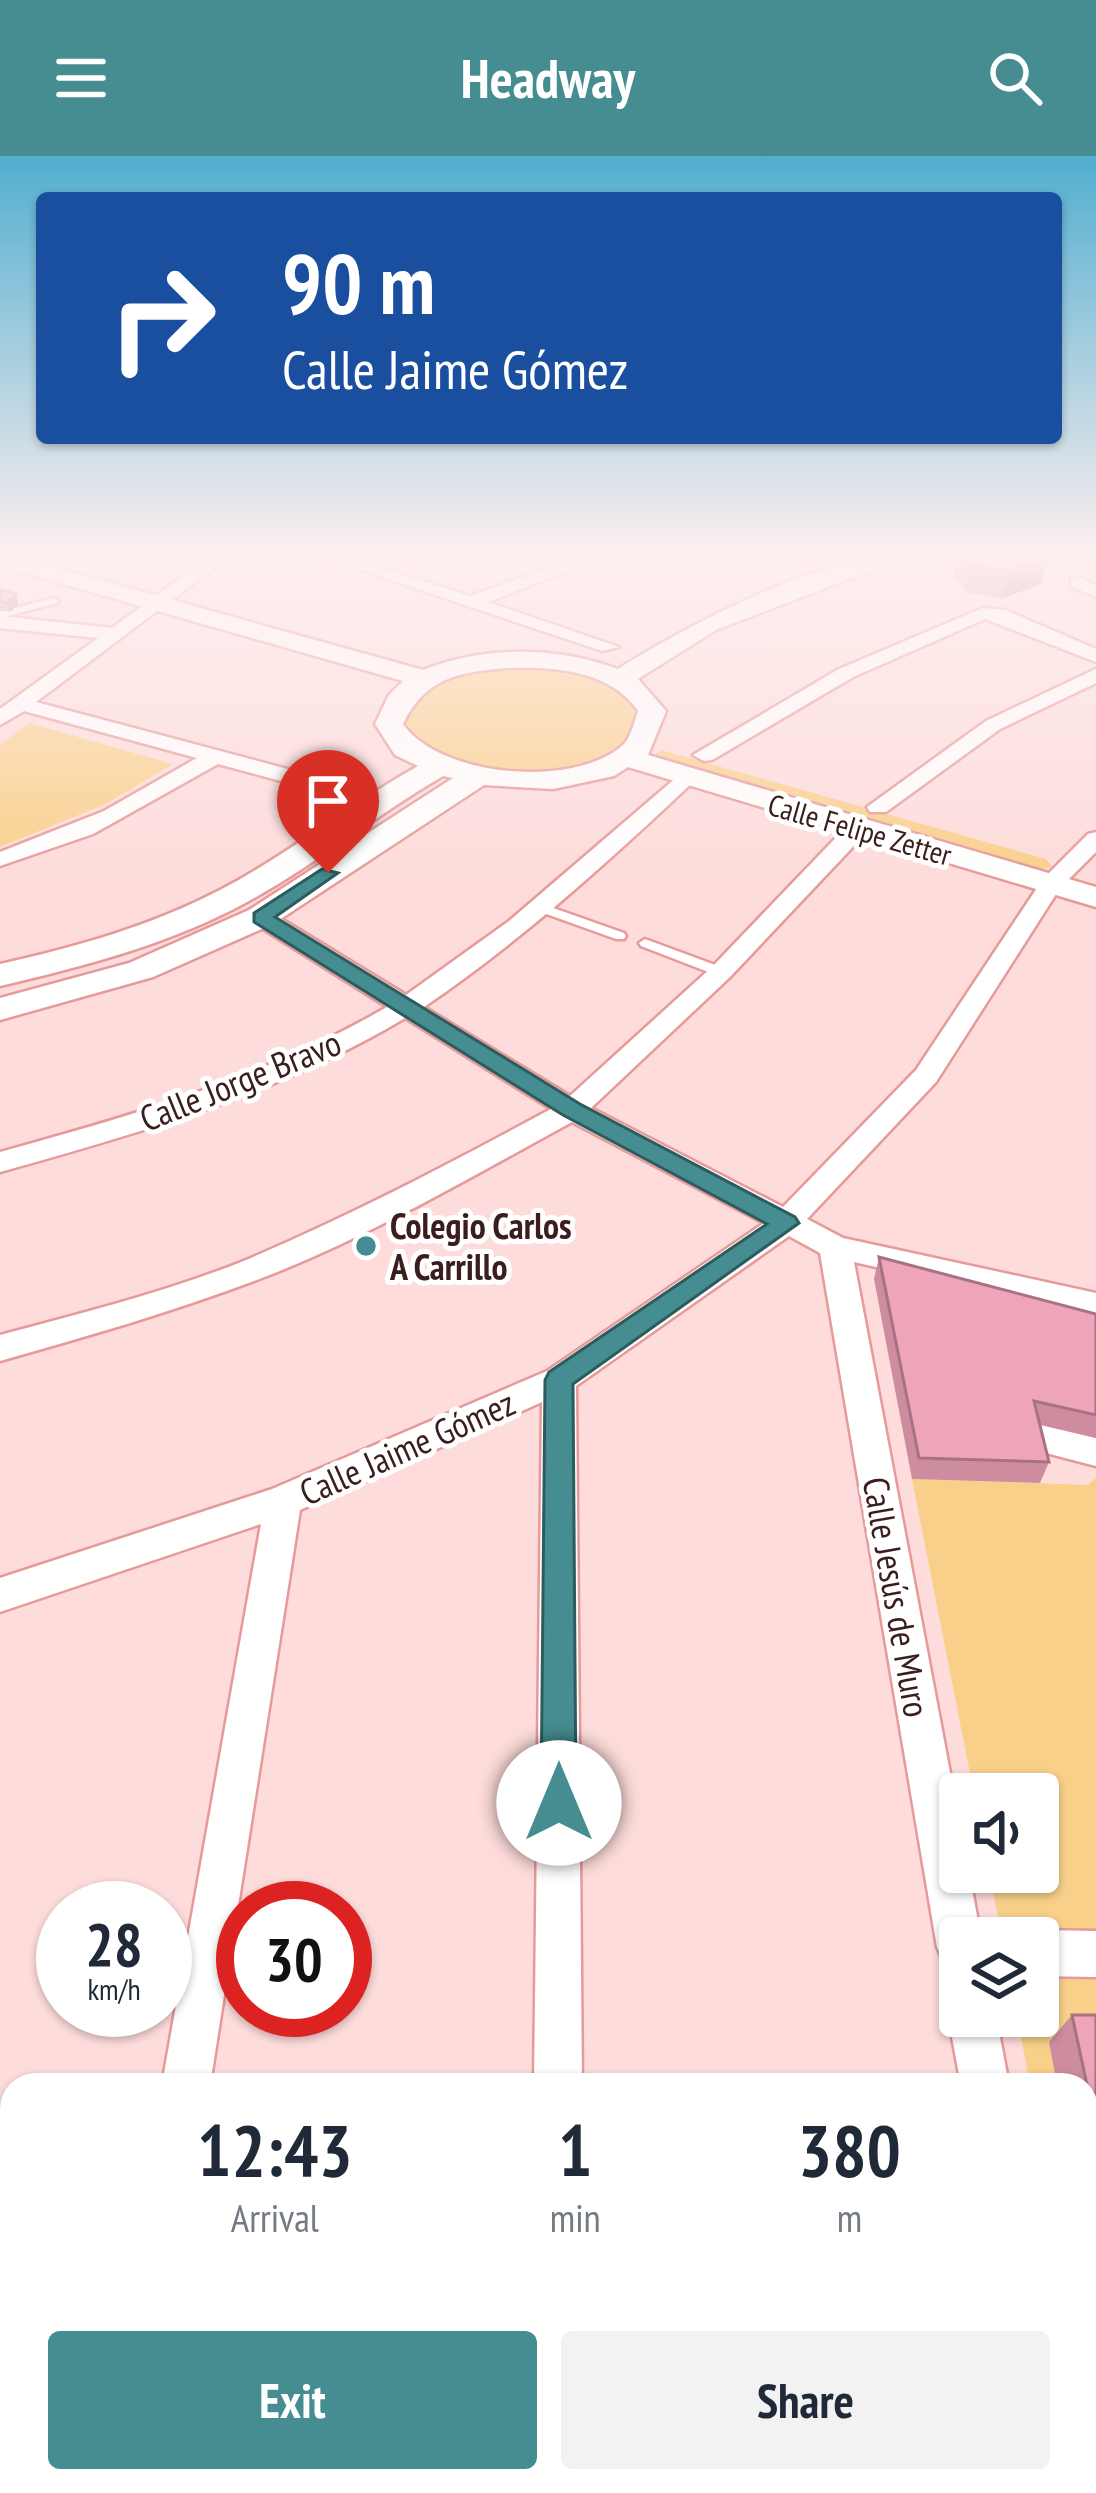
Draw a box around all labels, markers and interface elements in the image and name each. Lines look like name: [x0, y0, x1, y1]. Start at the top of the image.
text: Headway: [461, 43, 635, 113]
icon: menu: [48, 45, 114, 111]
icon: search: [982, 45, 1048, 111]
text: 90 m: [282, 228, 435, 337]
icon: right: [84, 240, 240, 396]
text: Calle Jaime Gómez: [282, 334, 628, 404]
pin: [277, 750, 379, 873]
icon: arrive: [295, 768, 361, 834]
street label: Calle Felipe Zetter: [764, 784, 957, 874]
street label: Calle Jorge Bravo: [133, 1018, 347, 1142]
place label: Colegio Carlos A Carrillo: [389, 1202, 572, 1290]
marker: Colegio Carlos A Carrillo: [353, 1233, 379, 1259]
street label: Calle Jaime Gómez: [292, 1379, 522, 1515]
street label: Calle Jesús de Muro: [853, 1473, 941, 1721]
position arrow: [496, 1740, 622, 1866]
map controls: [939, 1773, 1059, 2037]
button: sound: [939, 1773, 1059, 1893]
speed limit sign: 30: [216, 1881, 372, 2037]
text: 28: [85, 1905, 143, 1983]
button: layers: [939, 1917, 1059, 2037]
text: km/h: [87, 1969, 141, 2008]
text: 12:43: [197, 2103, 353, 2196]
text: 1: [558, 2103, 592, 2196]
text: 380: [798, 2103, 901, 2196]
text: Arrival: [231, 2192, 319, 2243]
text: min: [550, 2192, 601, 2243]
text: m: [837, 2192, 862, 2243]
button: Exit: [48, 2331, 537, 2469]
button: Share: [561, 2331, 1050, 2469]

